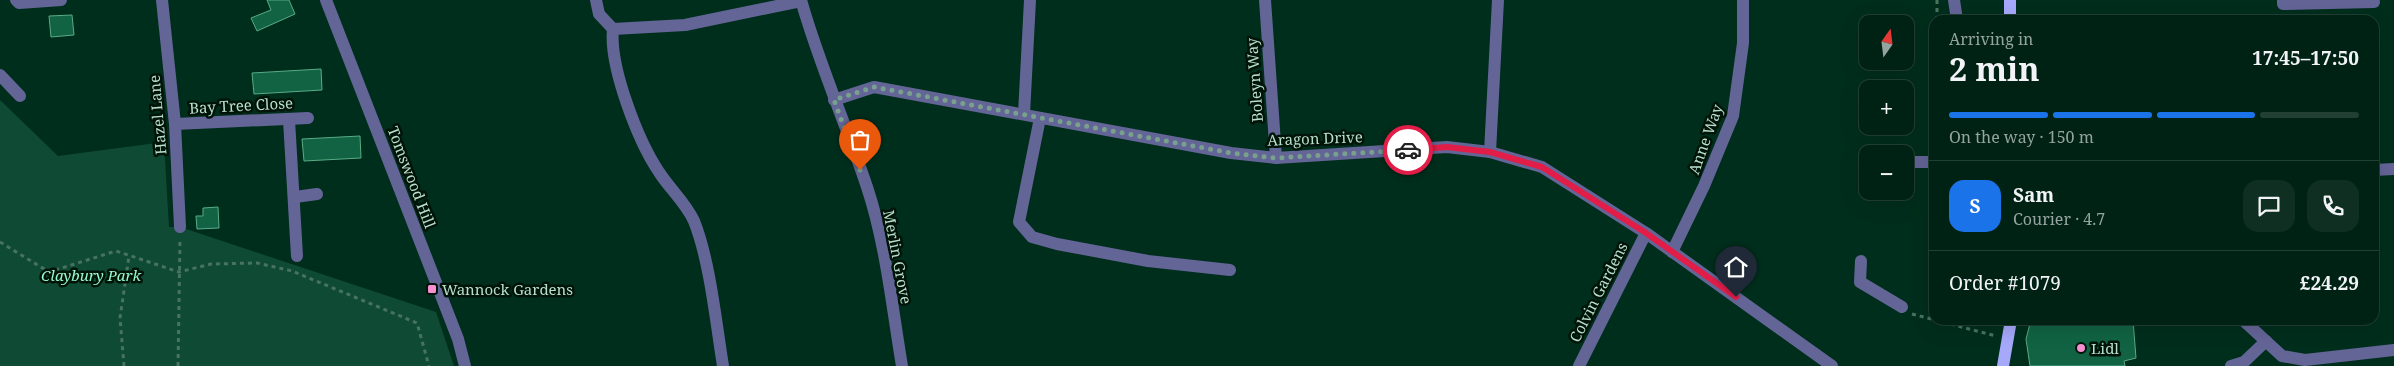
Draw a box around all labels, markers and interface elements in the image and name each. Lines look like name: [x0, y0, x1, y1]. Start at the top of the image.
north arrow: [1859, 15, 1914, 70]
map controls: [1859, 15, 1914, 200]
text: Arriving in: [1949, 28, 2033, 50]
street label: Boleyn Way: [1241, 37, 1267, 123]
text: 17:45–17:50: [2252, 45, 2359, 71]
text: 2 min: [1949, 47, 2040, 90]
street label: Hazel Lane: [144, 74, 170, 156]
button: +: [1859, 80, 1914, 135]
street label: Bay Tree Close: [189, 92, 293, 118]
street label: Anne Way: [1683, 101, 1727, 177]
pin: [839, 119, 881, 170]
street label: Tomswood Hill: [383, 123, 441, 231]
courier: [1383, 125, 1433, 175]
icon: bag: [846, 126, 874, 154]
street label: Aragon Drive: [1267, 126, 1363, 150]
text: On the way · 150 m: [1949, 126, 2094, 148]
icon: car: [1394, 136, 1422, 164]
button: −: [1859, 145, 1914, 200]
button: chat: [2243, 180, 2295, 232]
button: phone: [2307, 180, 2359, 232]
text: Sam: [2013, 182, 2054, 208]
text: S: [1969, 193, 1981, 219]
street label: Merlin Grove: [879, 208, 917, 306]
text: Courier · 4.7: [2013, 208, 2105, 230]
street label: Colvin Gardens: [1564, 238, 1632, 345]
pin: [1715, 246, 1757, 297]
icon: home: [1722, 253, 1750, 281]
park label: Claybury Park: [41, 265, 141, 285]
text: Order #1079: [1949, 270, 2061, 296]
text: £24.29: [2300, 270, 2359, 296]
place label: Wannock Gardens: [442, 279, 573, 299]
marker: Wannock Gardens: [426, 283, 438, 295]
place label: Lidl: [2091, 338, 2119, 358]
marker: Lidl: [2075, 342, 2087, 354]

